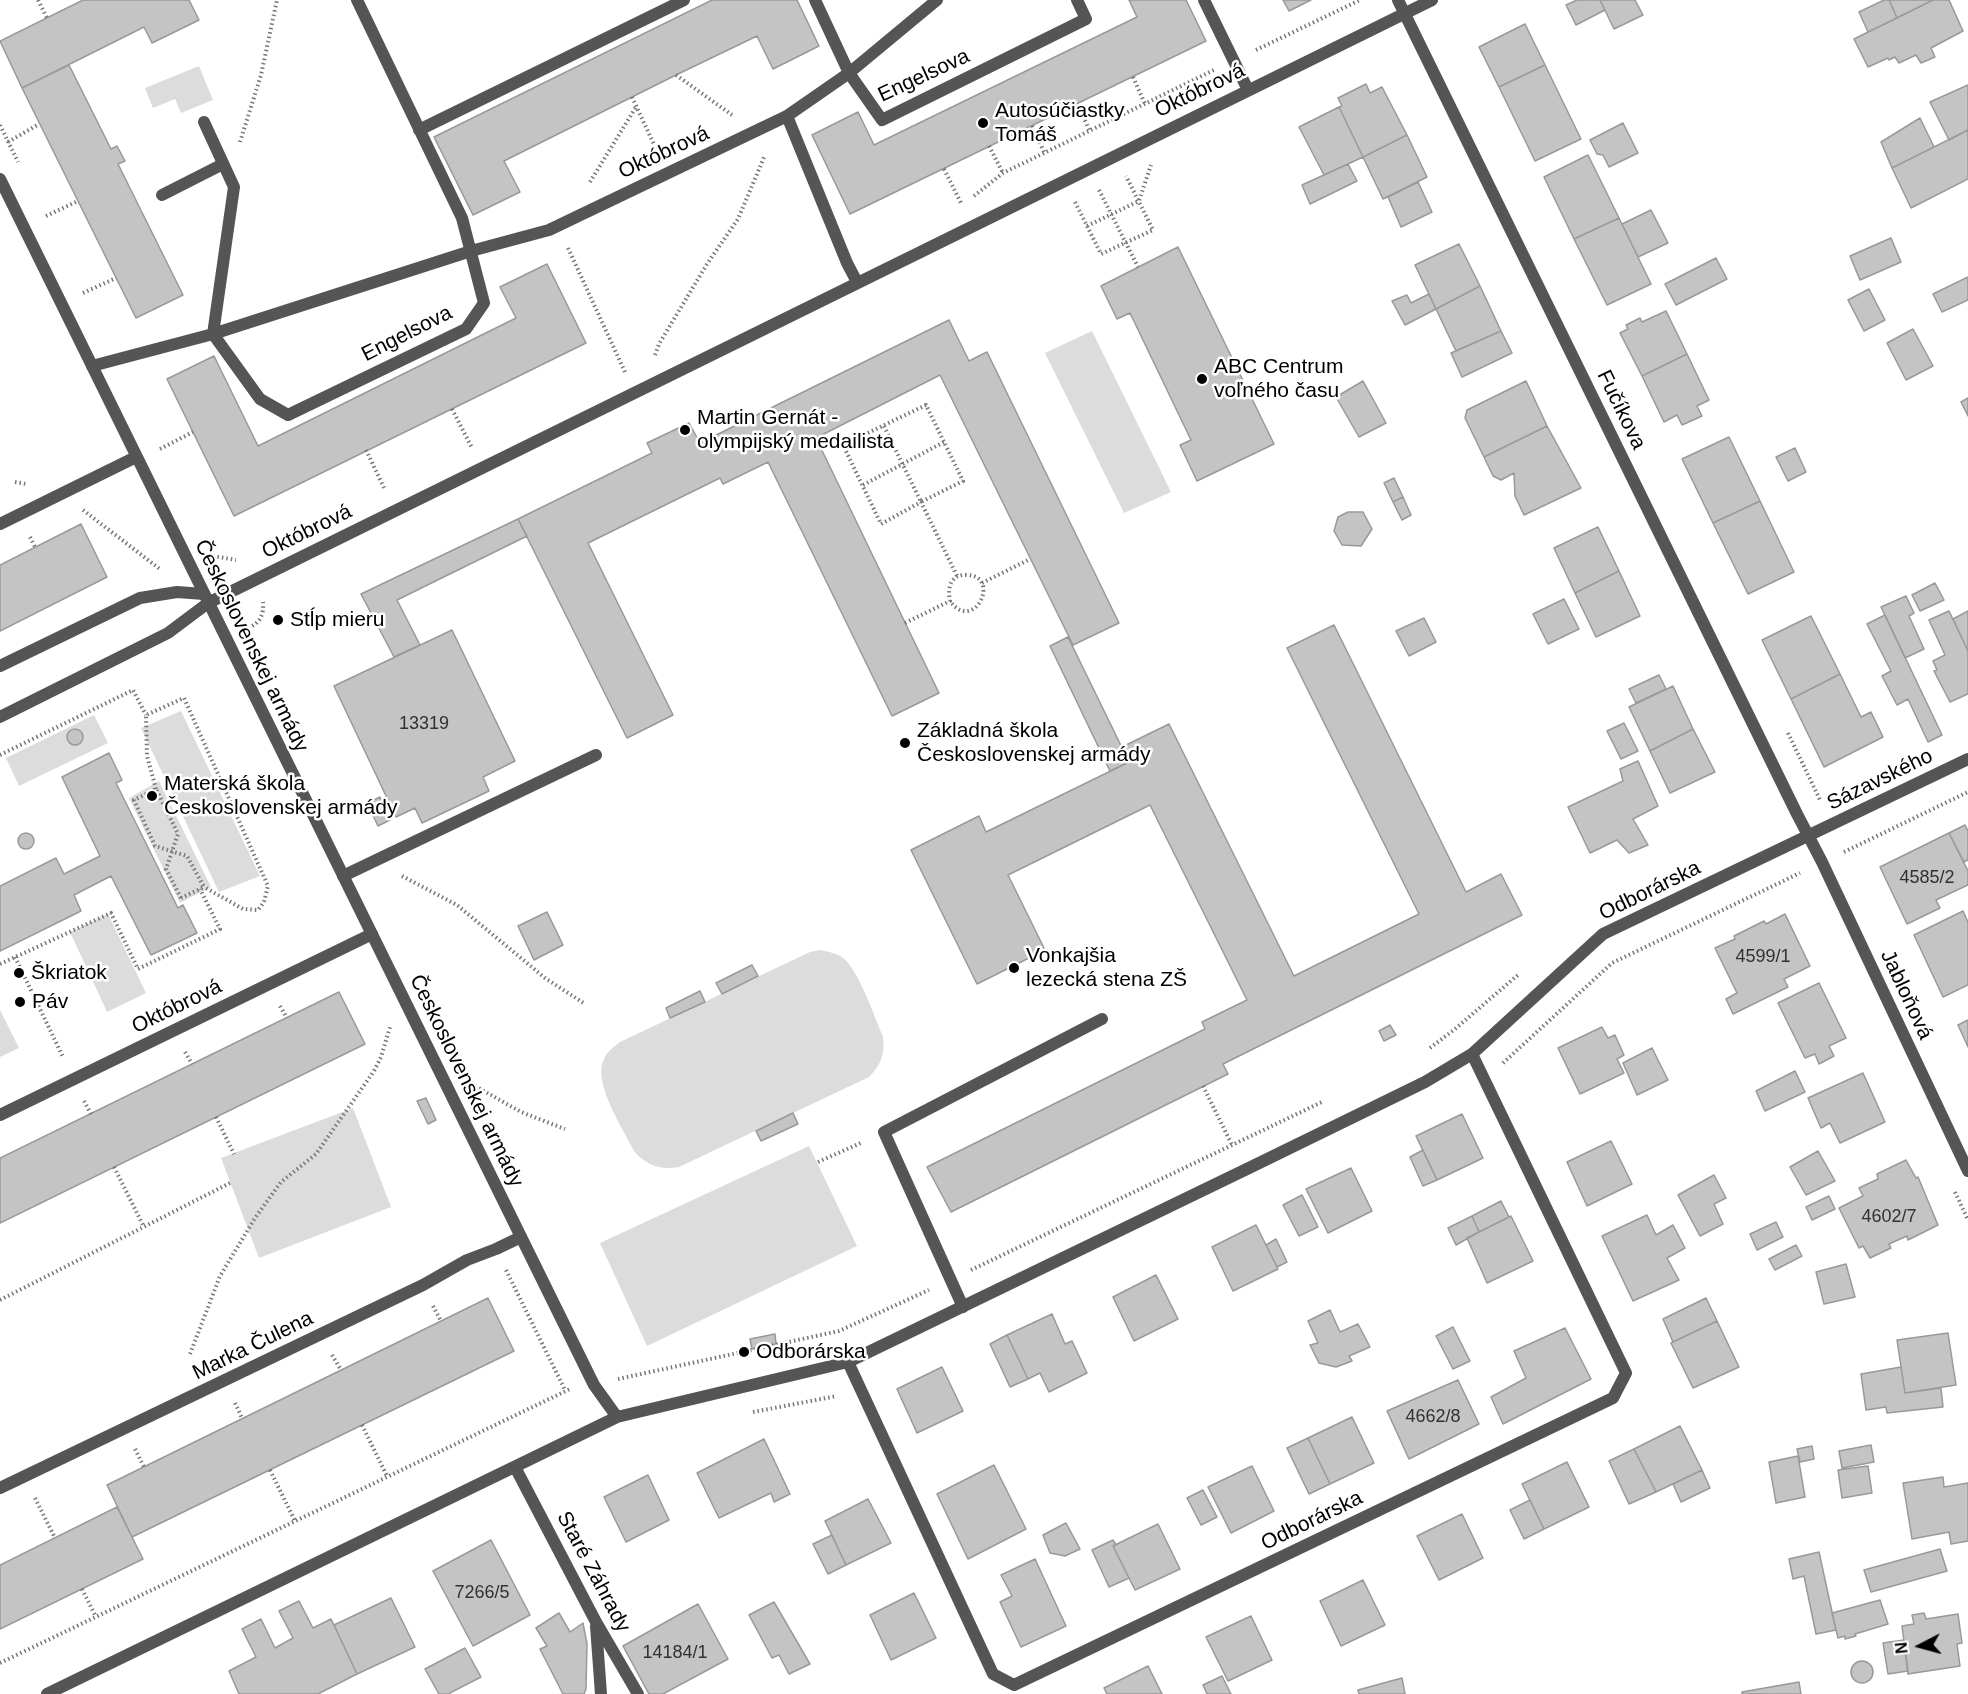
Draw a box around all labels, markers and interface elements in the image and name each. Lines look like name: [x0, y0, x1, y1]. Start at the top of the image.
street label: Engelsova: [874, 44, 974, 108]
street label: Októbrová: [1151, 58, 1249, 124]
place label: Autosúčiastky Tomáš: [995, 98, 1125, 148]
marker: Autosúčiastky Tomáš: [976, 116, 990, 130]
street label: Októbrová: [615, 121, 713, 185]
street label: Engelsova: [358, 301, 456, 367]
place label: ABC Centrum voľného času: [1214, 354, 1344, 404]
street label: Fučíkova: [1591, 366, 1651, 454]
marker: ABC Centrum voľného času: [1195, 372, 1209, 386]
place label: Martin Gernát - olympijský medailista: [697, 405, 894, 455]
marker: Martin Gernát - olympijský medailista: [678, 423, 692, 437]
street label: Októbrová: [258, 499, 356, 565]
street label: Československej armády: [189, 536, 313, 756]
place label: Stĺp mieru: [290, 607, 385, 633]
marker: Stĺp mieru: [271, 613, 285, 627]
house number: 13319: [399, 713, 449, 735]
place label: Základná škola Československej armády: [917, 718, 1150, 768]
marker: Základná škola Československej armády: [898, 736, 912, 750]
street label: Sázavského: [1823, 744, 1937, 816]
place label: Materská škola Československej armády: [164, 771, 397, 821]
marker: Materská škola Československej armády: [145, 789, 159, 803]
street label: Odborárska: [1595, 856, 1705, 926]
house number: 4585/2: [1899, 867, 1955, 889]
place label: Vonkajšia lezecká stena ZŠ: [1026, 943, 1187, 993]
house number: 4599/1: [1735, 946, 1791, 968]
street label: Jabloňová: [1874, 946, 1938, 1044]
place label: Škriatok: [31, 960, 107, 986]
marker: Vonkajšia lezecká stena ZŠ: [1007, 961, 1021, 975]
marker: Škriatok: [12, 966, 26, 980]
street label: Československej armády: [404, 971, 528, 1191]
street label: Októbrová: [128, 974, 226, 1040]
place label: Páv: [32, 989, 68, 1015]
marker: Páv: [13, 995, 27, 1009]
house number: 4602/7: [1861, 1206, 1917, 1228]
street label: Marka Čulena: [189, 1306, 317, 1386]
place label: Odborárska: [756, 1339, 866, 1365]
marker: Odborárska: [737, 1345, 751, 1359]
house number: 4662/8: [1405, 1406, 1461, 1428]
street label: Odborárska: [1257, 1486, 1367, 1556]
street label: Staré Záhrady: [551, 1507, 635, 1637]
house number: 7266/5: [454, 1582, 510, 1604]
north arrow: [1890, 1616, 1950, 1676]
text: N: [1893, 1641, 1911, 1655]
house number: 14184/1: [642, 1642, 708, 1664]

